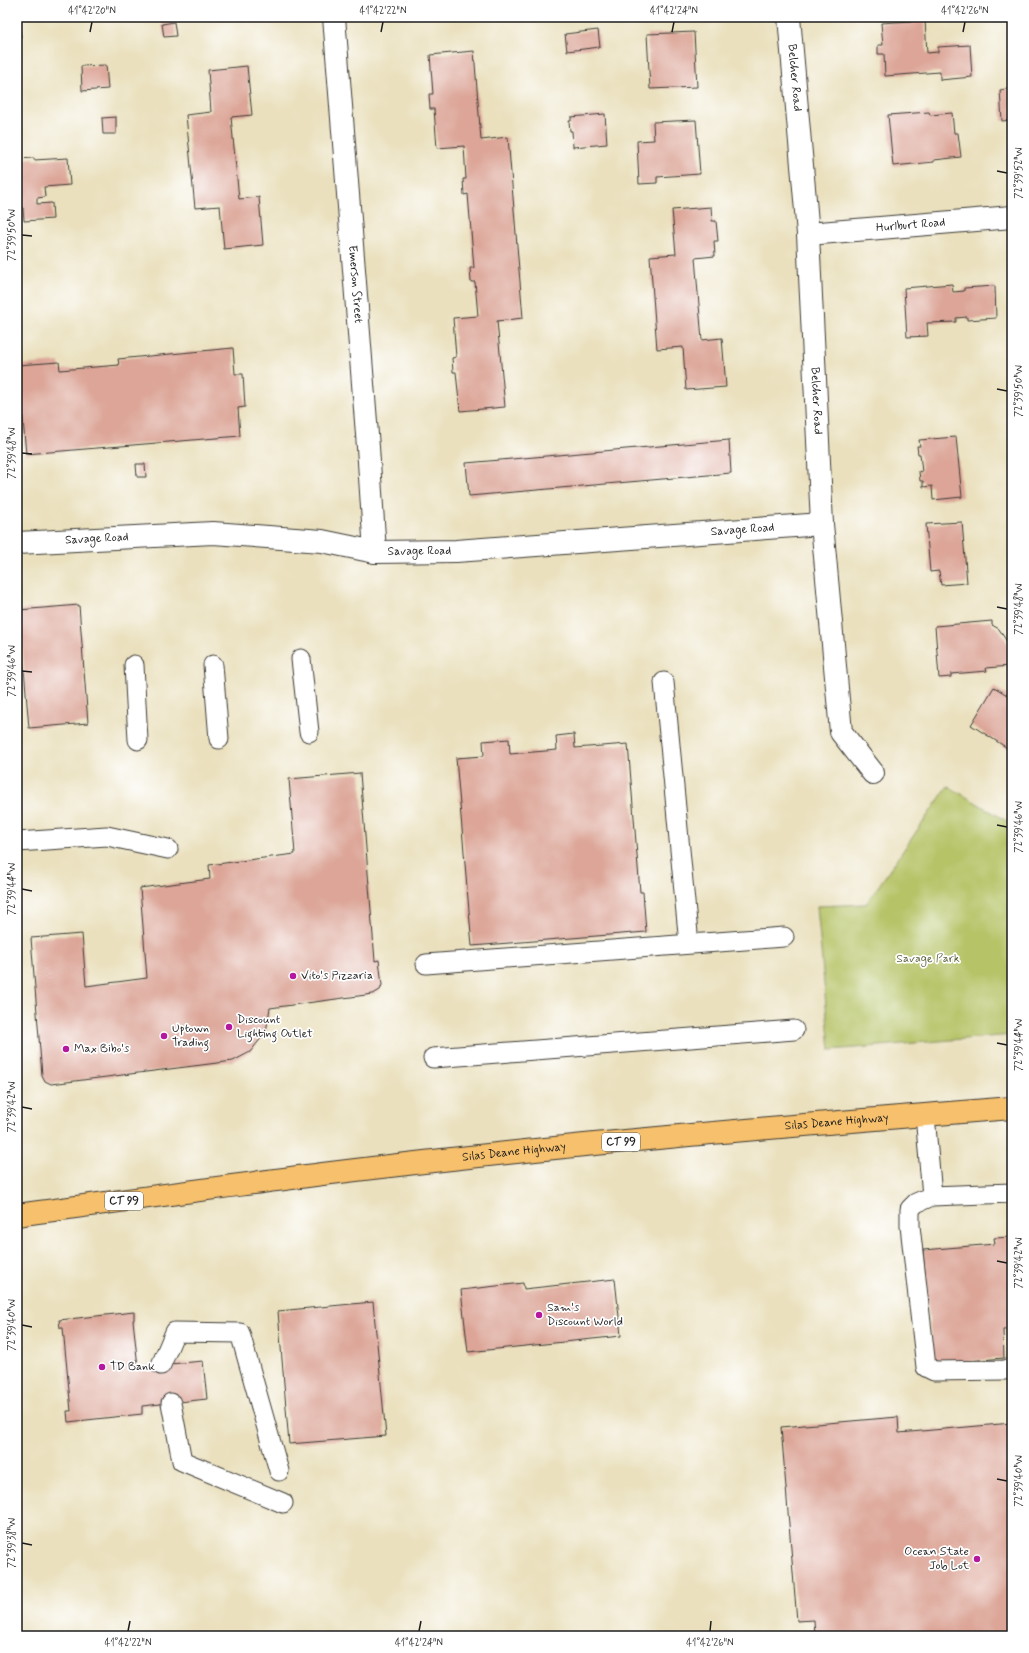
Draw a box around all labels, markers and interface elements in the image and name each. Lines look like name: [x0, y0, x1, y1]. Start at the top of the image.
text: 41°42'20"N: [68, 4, 116, 18]
text: 41°42'22"N: [359, 4, 407, 18]
text: 41°42'24"N: [650, 4, 698, 18]
text: 41°42'26"N: [941, 4, 989, 18]
street label: Belcher Road: [783, 43, 805, 112]
text: 72°39'52"W: [1012, 147, 1026, 199]
text: 72°39'50"W: [5, 209, 19, 261]
street label: Hurlburt Road: [875, 215, 946, 236]
street label: Emerson Street: [344, 245, 366, 324]
text: 72°39'50"W: [1012, 365, 1026, 417]
street label: Belcher Road: [806, 367, 826, 435]
text: 72°39'48"W: [5, 427, 19, 479]
street label: Savage Road: [710, 520, 775, 540]
street label: Savage Road: [65, 529, 129, 549]
street label: Savage Road: [387, 543, 451, 560]
text: 72°39'48"W: [1012, 583, 1026, 635]
text: 72°39'46"W: [5, 645, 19, 697]
text: 72°39'46"W: [1012, 801, 1026, 853]
text: 72°39'44"W: [5, 863, 19, 915]
park label: Savage Park: [896, 951, 960, 967]
place label: Vito's Pizzaria: [301, 968, 373, 984]
marker: Vito's Pizzaria: [288, 971, 298, 981]
place label: Discount Lighting Outlet: [237, 1012, 313, 1043]
text: 72°39'44"W: [1012, 1019, 1026, 1071]
place label: Uptown Trading: [172, 1021, 210, 1052]
marker: Discount Lighting Outlet: [224, 1022, 234, 1032]
marker: Uptown Trading: [159, 1031, 169, 1041]
place label: Max Bibo's: [74, 1041, 130, 1057]
marker: Max Bibo's: [61, 1044, 71, 1054]
text: 72°39'42"W: [5, 1081, 19, 1133]
street label: Silas Deane Highway: [784, 1110, 889, 1135]
road number: CT 99: [602, 1133, 640, 1151]
street label: Silas Deane Highway: [461, 1139, 567, 1166]
road number: CT 99: [105, 1192, 143, 1210]
text: 72°39'42"W: [1012, 1237, 1026, 1289]
text: 72°39'40"W: [5, 1299, 19, 1351]
place label: Sam's Discount World: [547, 1300, 623, 1330]
marker: Sam's Discount World: [534, 1310, 544, 1320]
place label: TD Bank: [110, 1359, 155, 1375]
marker: TD Bank: [97, 1362, 107, 1372]
text: 72°39'40"W: [1012, 1455, 1026, 1507]
text: 72°39'38"W: [5, 1518, 19, 1568]
place label: Ocean State Job Lot: [904, 1544, 969, 1574]
marker: Ocean State Job Lot: [972, 1554, 982, 1564]
text: 41°42'22"N: [104, 1636, 152, 1650]
text: 41°42'24"N: [395, 1636, 443, 1650]
text: 41°42'26"N: [686, 1636, 734, 1650]

